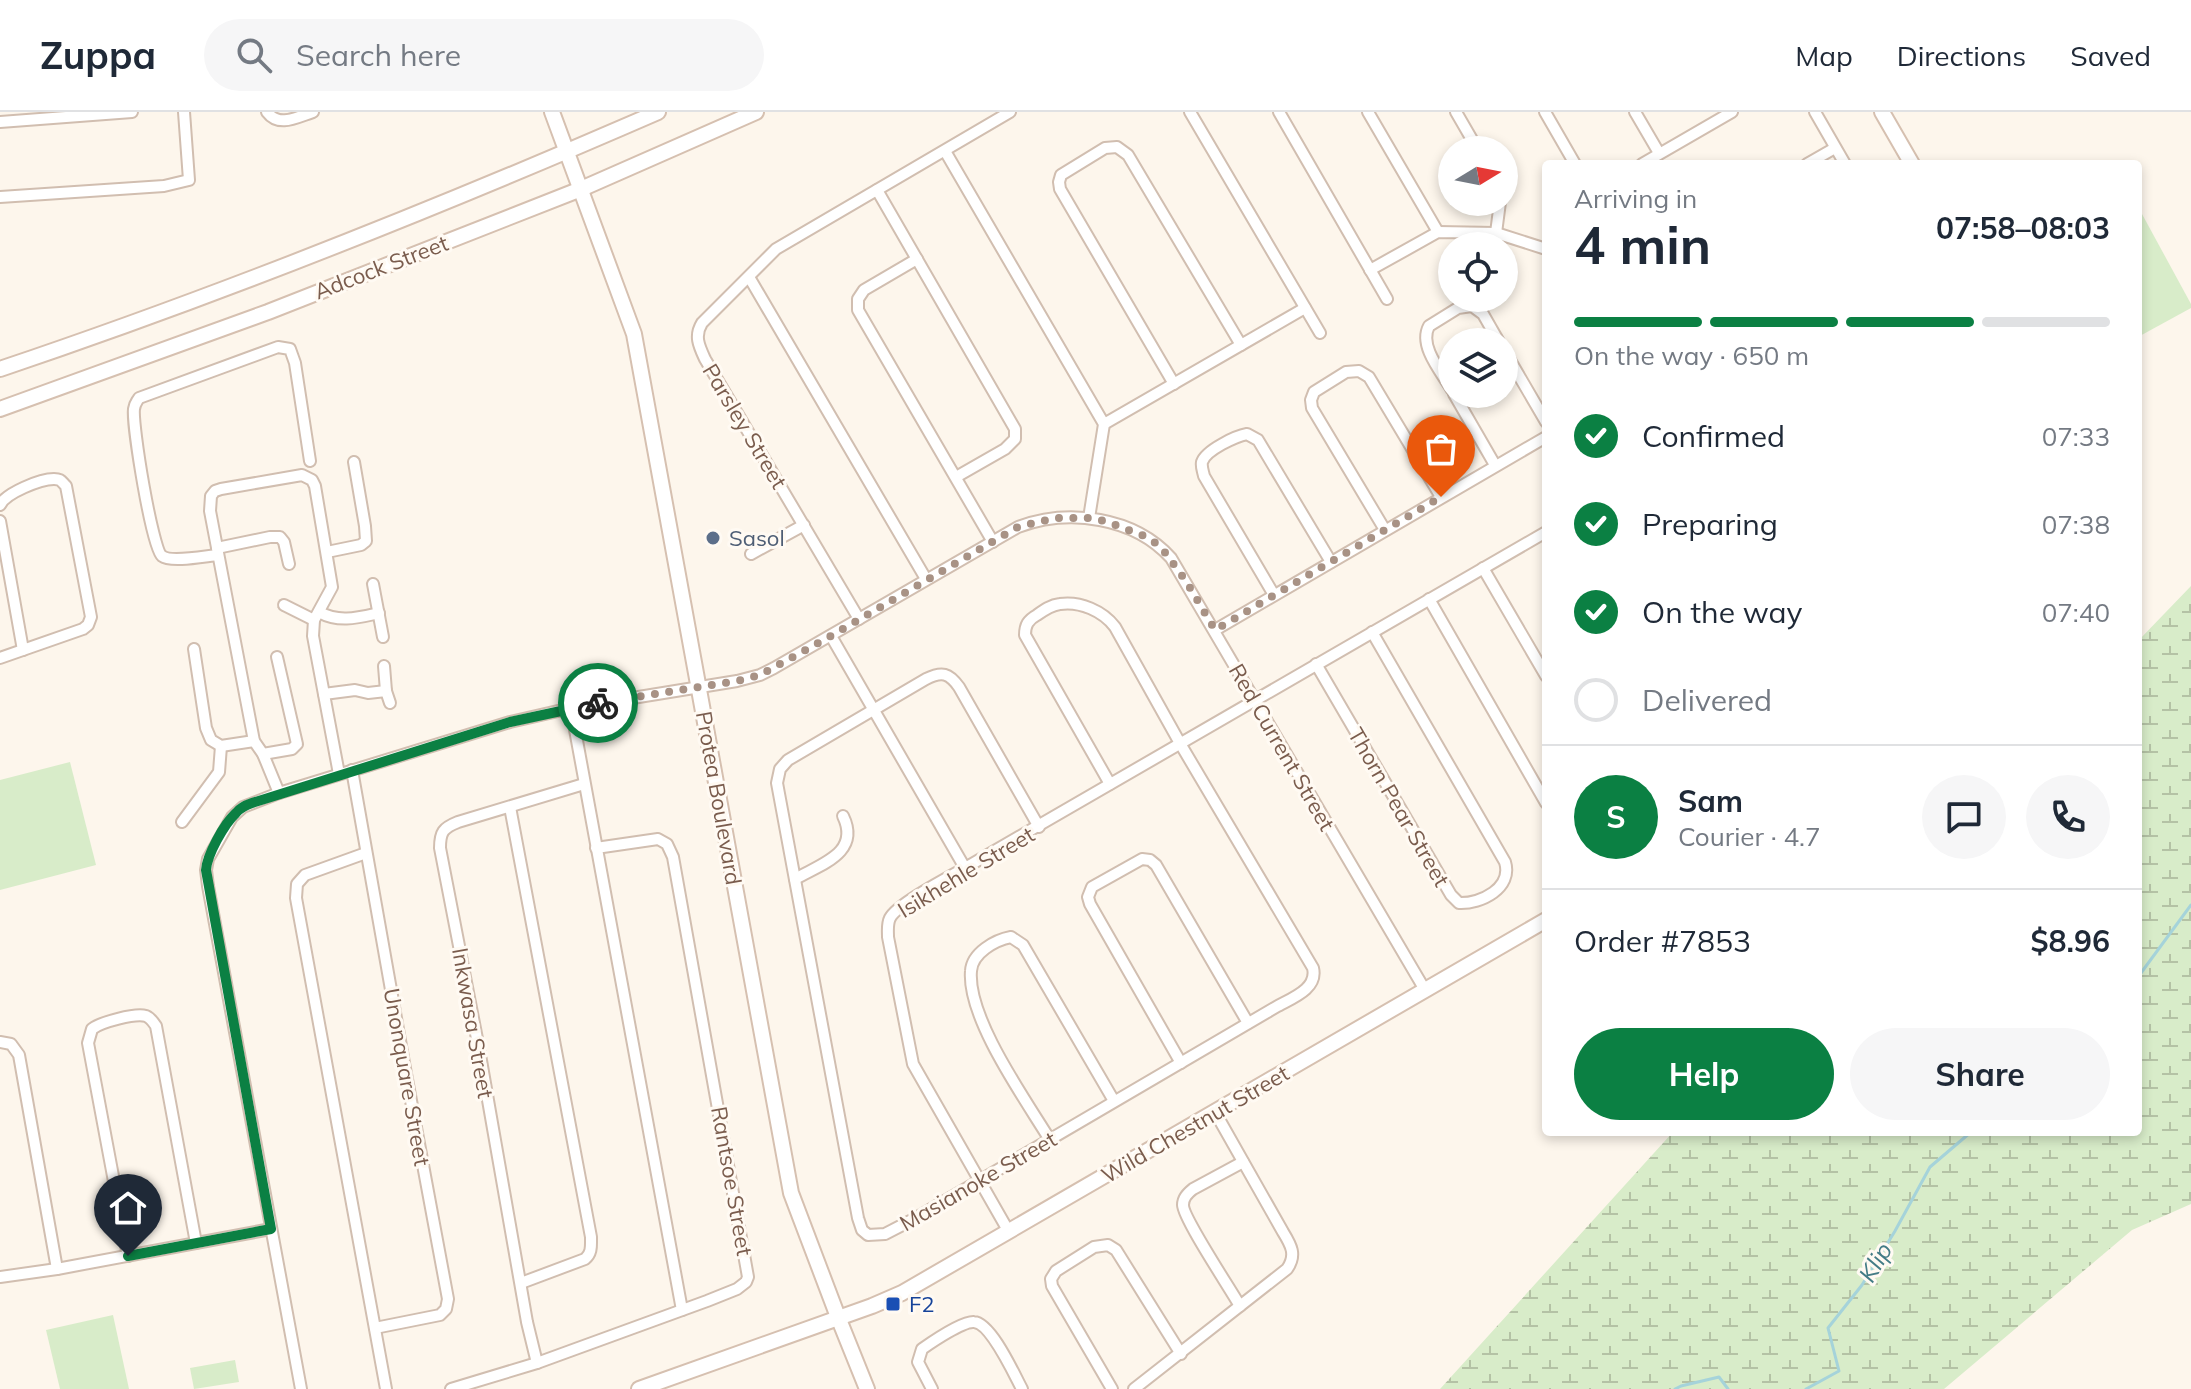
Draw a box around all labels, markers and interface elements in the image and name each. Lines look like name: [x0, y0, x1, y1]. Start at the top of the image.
search box: [204, 19, 764, 91]
text: Zuppa: [40, 31, 156, 79]
icon: search: [232, 33, 276, 77]
text: Search here: [296, 36, 461, 74]
text: Map: [1795, 38, 1853, 73]
text: Directions: [1897, 38, 2026, 73]
text: Saved: [2070, 38, 2151, 73]
north arrow: [1438, 136, 1518, 216]
map controls: [1438, 136, 1518, 408]
text: Arriving in: [1574, 182, 1697, 215]
text: 07:58–08:03: [1936, 209, 2110, 247]
text: 4 min: [1574, 212, 1711, 277]
street label: Adcock Street: [310, 229, 452, 305]
button: locate: [1438, 232, 1518, 312]
button: layers: [1438, 328, 1518, 408]
text: On the way · 650 m: [1574, 339, 1809, 372]
street label: Parsley Street: [697, 358, 793, 494]
icon: check: [1574, 414, 1618, 458]
pin: [1407, 415, 1475, 497]
text: Confirmed: [1642, 417, 1785, 455]
text: 07:33: [2042, 420, 2110, 453]
icon: bag: [1419, 427, 1463, 471]
icon: check: [1574, 502, 1618, 546]
text: Preparing: [1642, 505, 1778, 543]
text: 07:38: [2042, 508, 2110, 541]
place label: Sasol: [729, 524, 785, 552]
marker: Sasol: [704, 529, 722, 547]
icon: check: [1574, 590, 1618, 634]
text: On the way: [1642, 593, 1802, 631]
text: 07:40: [2042, 596, 2110, 629]
street label: Red Current Street: [1223, 658, 1341, 836]
courier: [558, 663, 638, 743]
icon: bike: [576, 681, 620, 725]
text: Delivered: [1642, 681, 1772, 719]
street label: Protea Boulevard: [690, 709, 748, 887]
street label: Thorn Pear Street: [1342, 723, 1456, 892]
button: chat: [1922, 775, 2006, 859]
button: phone: [2026, 775, 2110, 859]
text: Sam: [1678, 782, 1743, 820]
text: S: [1606, 798, 1626, 836]
street label: Isikhehle Street: [892, 820, 1040, 924]
text: Courier · 4.7: [1678, 820, 1821, 853]
text: Order #7853: [1574, 922, 1751, 960]
text: $8.96: [2031, 922, 2110, 960]
street label: Inkwasa Street: [446, 946, 500, 1101]
street label: Unonquare Street: [378, 986, 436, 1168]
button: Help: [1574, 1028, 1834, 1120]
button: Share: [1850, 1028, 2110, 1120]
street label: Wild Chestnut Street: [1096, 1059, 1294, 1189]
street label: Rantsoe Street: [705, 1104, 759, 1258]
street label: Masianoke Street: [895, 1125, 1062, 1237]
pin: [94, 1174, 162, 1256]
icon: home: [106, 1186, 150, 1230]
water label: Klip: [1852, 1237, 1898, 1287]
place label: F2: [909, 1290, 935, 1318]
marker: F2: [884, 1295, 902, 1313]

